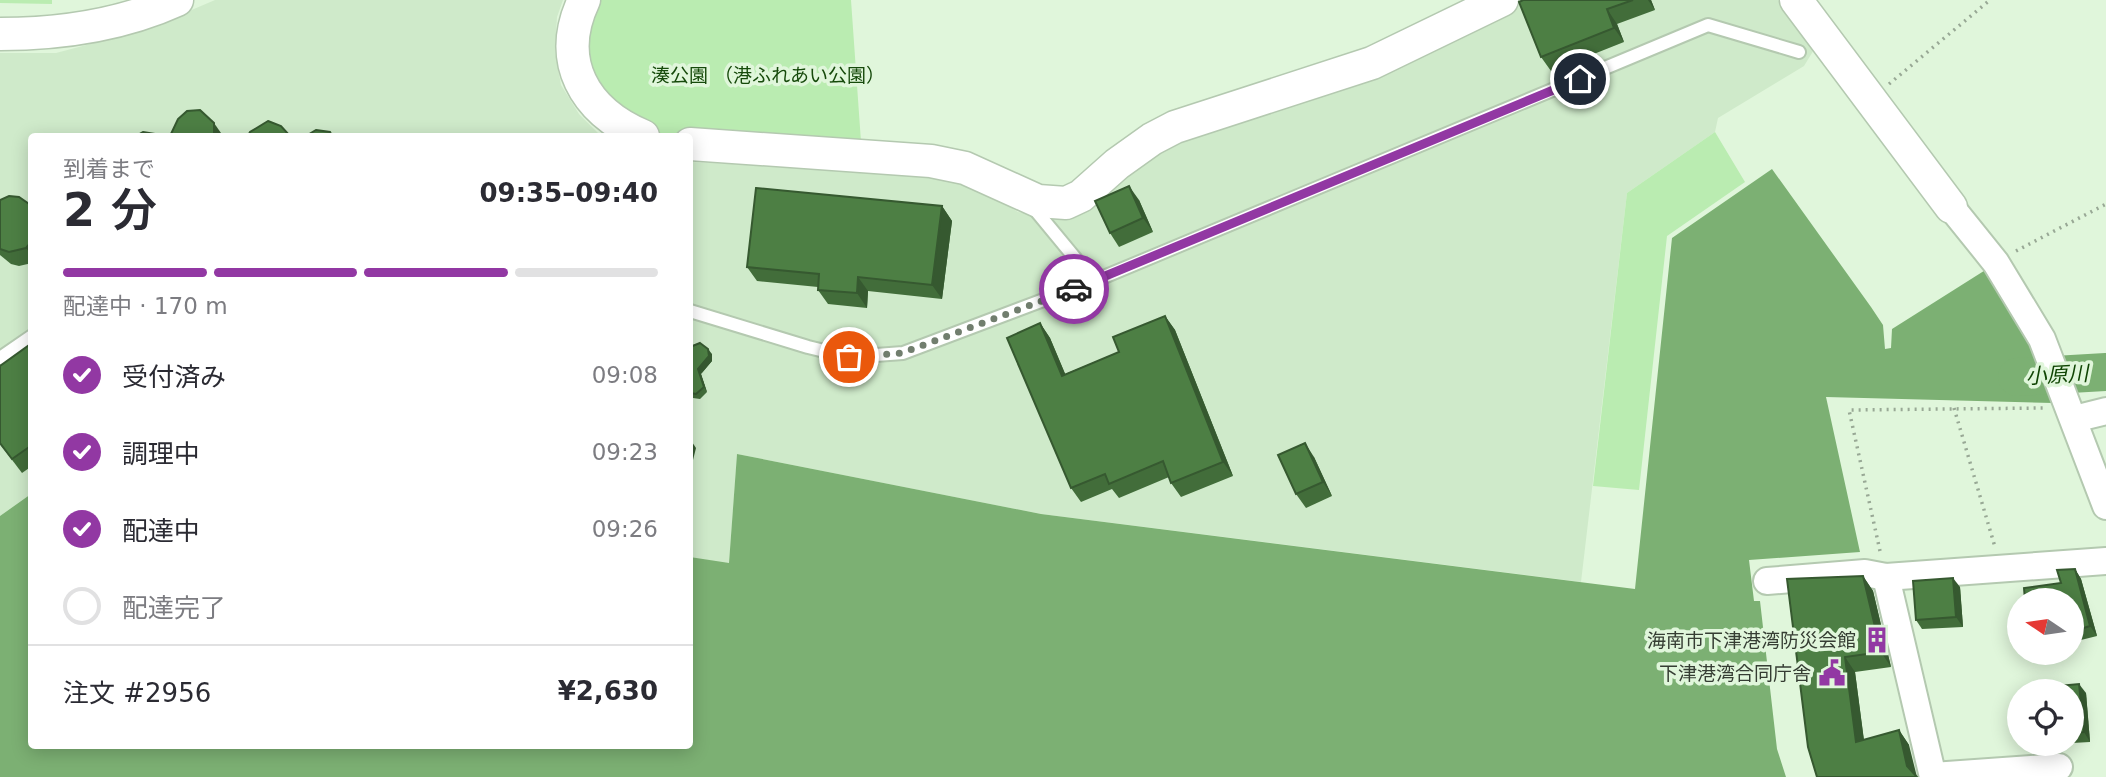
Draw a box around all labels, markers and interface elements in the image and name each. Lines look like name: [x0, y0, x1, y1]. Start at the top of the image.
pin: [1550, 49, 1610, 109]
icon: home: [1561, 60, 1599, 98]
park label: 湊公園 （港ふれあい公園）: [651, 64, 885, 86]
text: 到着まで: [63, 156, 155, 182]
text: 09:35–09:40: [479, 178, 658, 208]
text: 2 分: [63, 183, 157, 237]
courier: [1039, 254, 1109, 324]
icon: car: [1055, 270, 1093, 308]
text: 配達中 · 170 m: [63, 293, 228, 319]
pin: [819, 327, 879, 387]
icon: bag: [830, 338, 868, 376]
icon: check: [63, 356, 101, 394]
water label: 小原川: [2025, 361, 2091, 389]
text: 受付済み: [122, 362, 226, 392]
text: 09:08: [592, 362, 658, 388]
icon: check: [63, 433, 101, 471]
text: 調理中: [122, 439, 200, 469]
text: 09:23: [592, 439, 658, 465]
icon: check: [63, 510, 101, 548]
text: 配達中: [122, 516, 200, 546]
text: 09:26: [592, 516, 658, 542]
north arrow: [2007, 588, 2084, 665]
map controls: [2007, 588, 2084, 756]
text: 配達完了: [122, 593, 226, 623]
building icon: 海南市下津港湾防災会館: [1862, 625, 1892, 655]
place label: 海南市下津港湾防災会館: [1647, 629, 1856, 651]
public building icon: 下津港湾合同庁舎: [1817, 658, 1847, 688]
place label: 下津港湾合同庁舎: [1659, 662, 1811, 684]
text: ¥2,630: [558, 676, 658, 706]
text: 注文 #2956: [63, 678, 211, 708]
button: locate: [2007, 679, 2084, 756]

